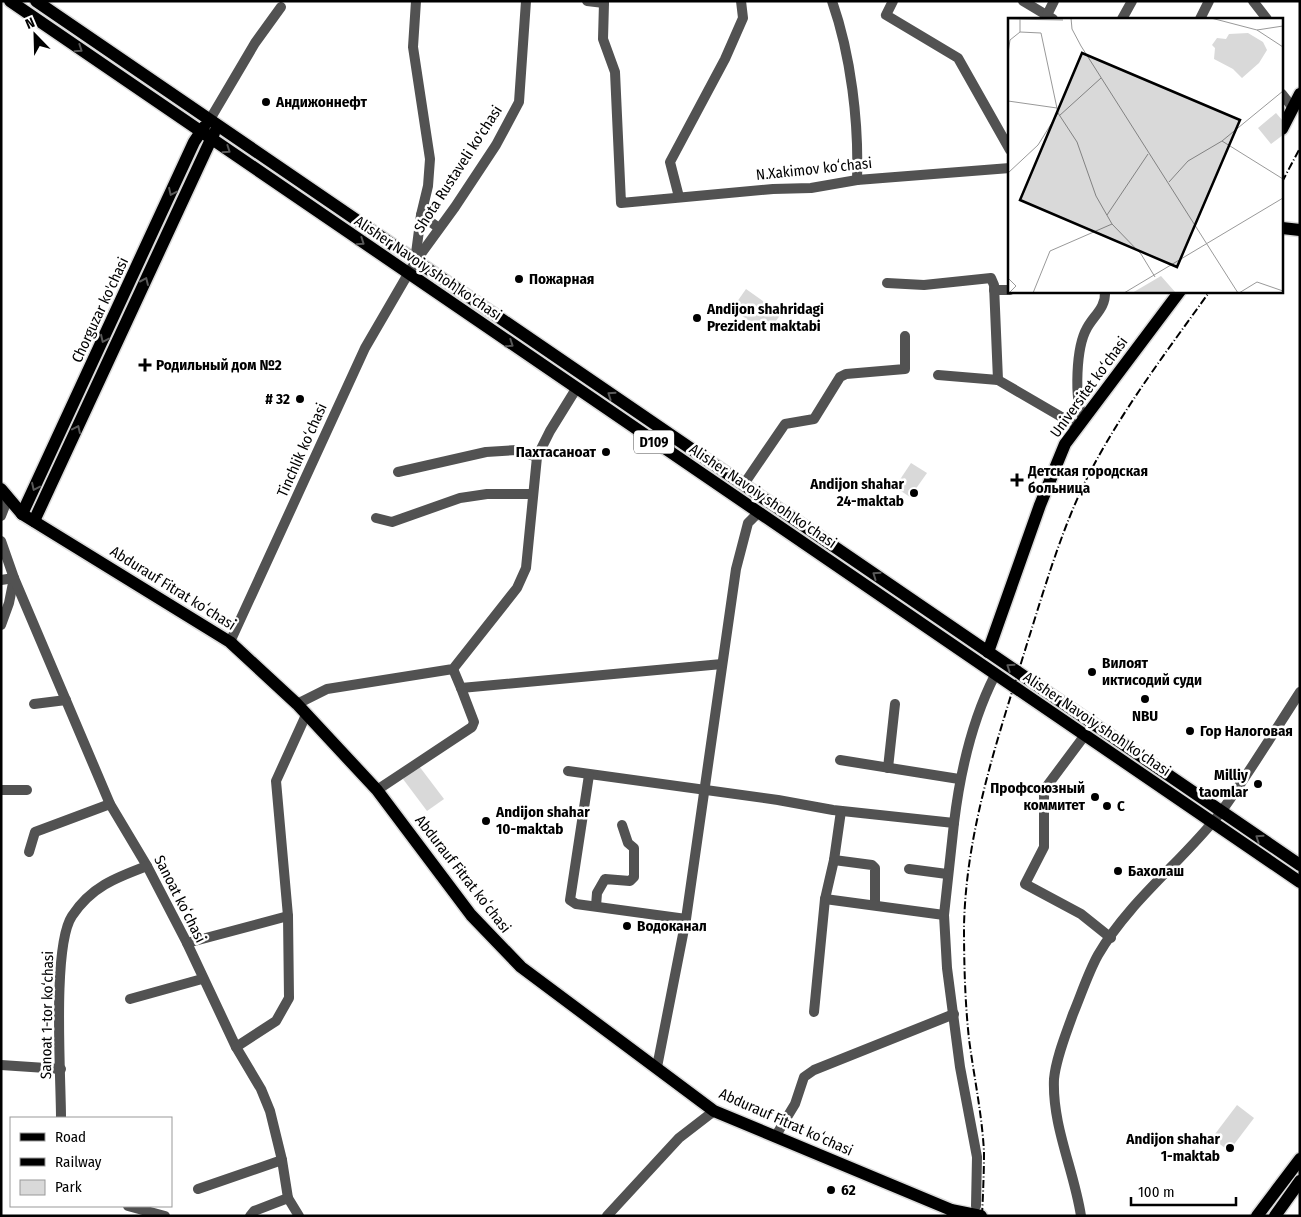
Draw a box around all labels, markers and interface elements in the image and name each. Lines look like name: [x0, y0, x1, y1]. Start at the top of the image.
north arrow: [10, 10, 60, 60]
text: N: [23, 14, 37, 33]
inset map: [1008, 18, 1284, 292]
one-way arrow: [73, 43, 83, 52]
place label: Андижоннефт: [275, 93, 367, 111]
marker: Андижоннефт: [260, 96, 272, 108]
street label: Shota Rustaveli ko'chasi: [410, 102, 506, 236]
one-way arrow: [222, 144, 231, 154]
street label: N.Xakimov koʻchasi: [755, 154, 873, 184]
one-way arrow: [167, 187, 178, 196]
street label: Alisher Navoiy shoh ko'chasi: [351, 212, 505, 324]
one-way arrow: [356, 236, 365, 245]
street label: Chorguzar ko'chasi: [68, 254, 132, 366]
place label: Пожарная: [529, 270, 594, 288]
marker: Пожарная: [513, 273, 525, 285]
one-way arrow: [139, 277, 150, 286]
place label: Andijon shahridagi Prezident maktabi: [706, 300, 824, 335]
marker: Andijon shahridagi Prezident maktabi: [691, 312, 703, 324]
street label: Universitet kо‘chasi: [1046, 333, 1132, 441]
one-way arrow: [99, 334, 110, 343]
one-way arrow: [505, 337, 514, 347]
place label: Родильный дом №2: [156, 356, 282, 374]
marker: Родильный дом №2: [138, 358, 152, 372]
place label: # 32: [265, 390, 290, 408]
one-way arrow: [607, 392, 617, 401]
marker: # 32: [294, 393, 306, 405]
street label: Tinchlik kо‘chasi: [273, 400, 331, 500]
one-way arrow: [71, 425, 81, 434]
road number: D109: [634, 431, 674, 454]
street label: Alisher Navoiy shoh ko'chasi: [686, 440, 840, 552]
place label: Пахтасаноат: [516, 443, 597, 461]
marker: Пахтасаноат: [600, 446, 612, 458]
place label: Детская городская больница: [1027, 462, 1148, 497]
marker: Детская городская больница: [1010, 473, 1024, 487]
place label: Andijon shahar 24-maktab: [809, 475, 905, 510]
one-way arrow: [31, 482, 41, 491]
marker: Andijon shahar 24-maktab: [908, 487, 920, 499]
street label: Abdurauf Fitrat koʻchasi: [107, 542, 239, 634]
one-way arrow: [872, 572, 882, 581]
place label: Вилоят иктисодий суди: [1102, 654, 1202, 689]
one-way arrow: [1006, 664, 1016, 673]
marker: Вилоят иктисодий суди: [1086, 666, 1098, 678]
street label: Alisher Navoiy shoh ko'chasi: [1020, 668, 1174, 780]
marker: NBU: [1139, 693, 1151, 705]
place label: NBU: [1132, 707, 1158, 725]
place label: Гор Налоговая: [1200, 722, 1293, 740]
marker: Гор Налоговая: [1184, 725, 1196, 737]
place label: Milliy taomlar: [1199, 766, 1249, 801]
marker: Milliy taomlar: [1252, 778, 1264, 790]
place label: Профсоюзный коммитет: [990, 779, 1086, 814]
marker: Профсоюзный коммитет: [1089, 791, 1101, 803]
place label: С: [1117, 797, 1125, 815]
marker: С: [1101, 800, 1113, 812]
place label: Andijon shahar 10-maktab: [495, 803, 590, 838]
street label: Abdurauf Fitrat koʻchasi: [411, 812, 515, 936]
marker: Andijon shahar 10-maktab: [480, 815, 492, 827]
one-way arrow: [1256, 835, 1265, 844]
street label: Sanoat koʻchasi: [150, 852, 210, 946]
place label: Бахолаш: [1128, 862, 1184, 880]
marker: Бахолаш: [1112, 865, 1124, 877]
place label: Водоканал: [637, 917, 707, 935]
marker: Водоканал: [621, 920, 633, 932]
street label: Sanoat 1-tor ko‘chasi: [37, 951, 57, 1079]
street label: Abdurauf Fitrat koʻchasi: [716, 1084, 856, 1160]
legend: [10, 1117, 172, 1207]
text: Road: [55, 1128, 86, 1146]
place label: Andijon shahar 1-maktab: [1125, 1130, 1221, 1165]
marker: Andijon shahar 1-maktab: [1224, 1142, 1236, 1154]
text: Railway: [55, 1153, 102, 1171]
scale bar: [1131, 1174, 1236, 1206]
text: Park: [55, 1178, 82, 1196]
place label: 62: [841, 1181, 856, 1199]
text: 100 m: [1138, 1183, 1175, 1201]
marker: 62: [825, 1184, 837, 1196]

